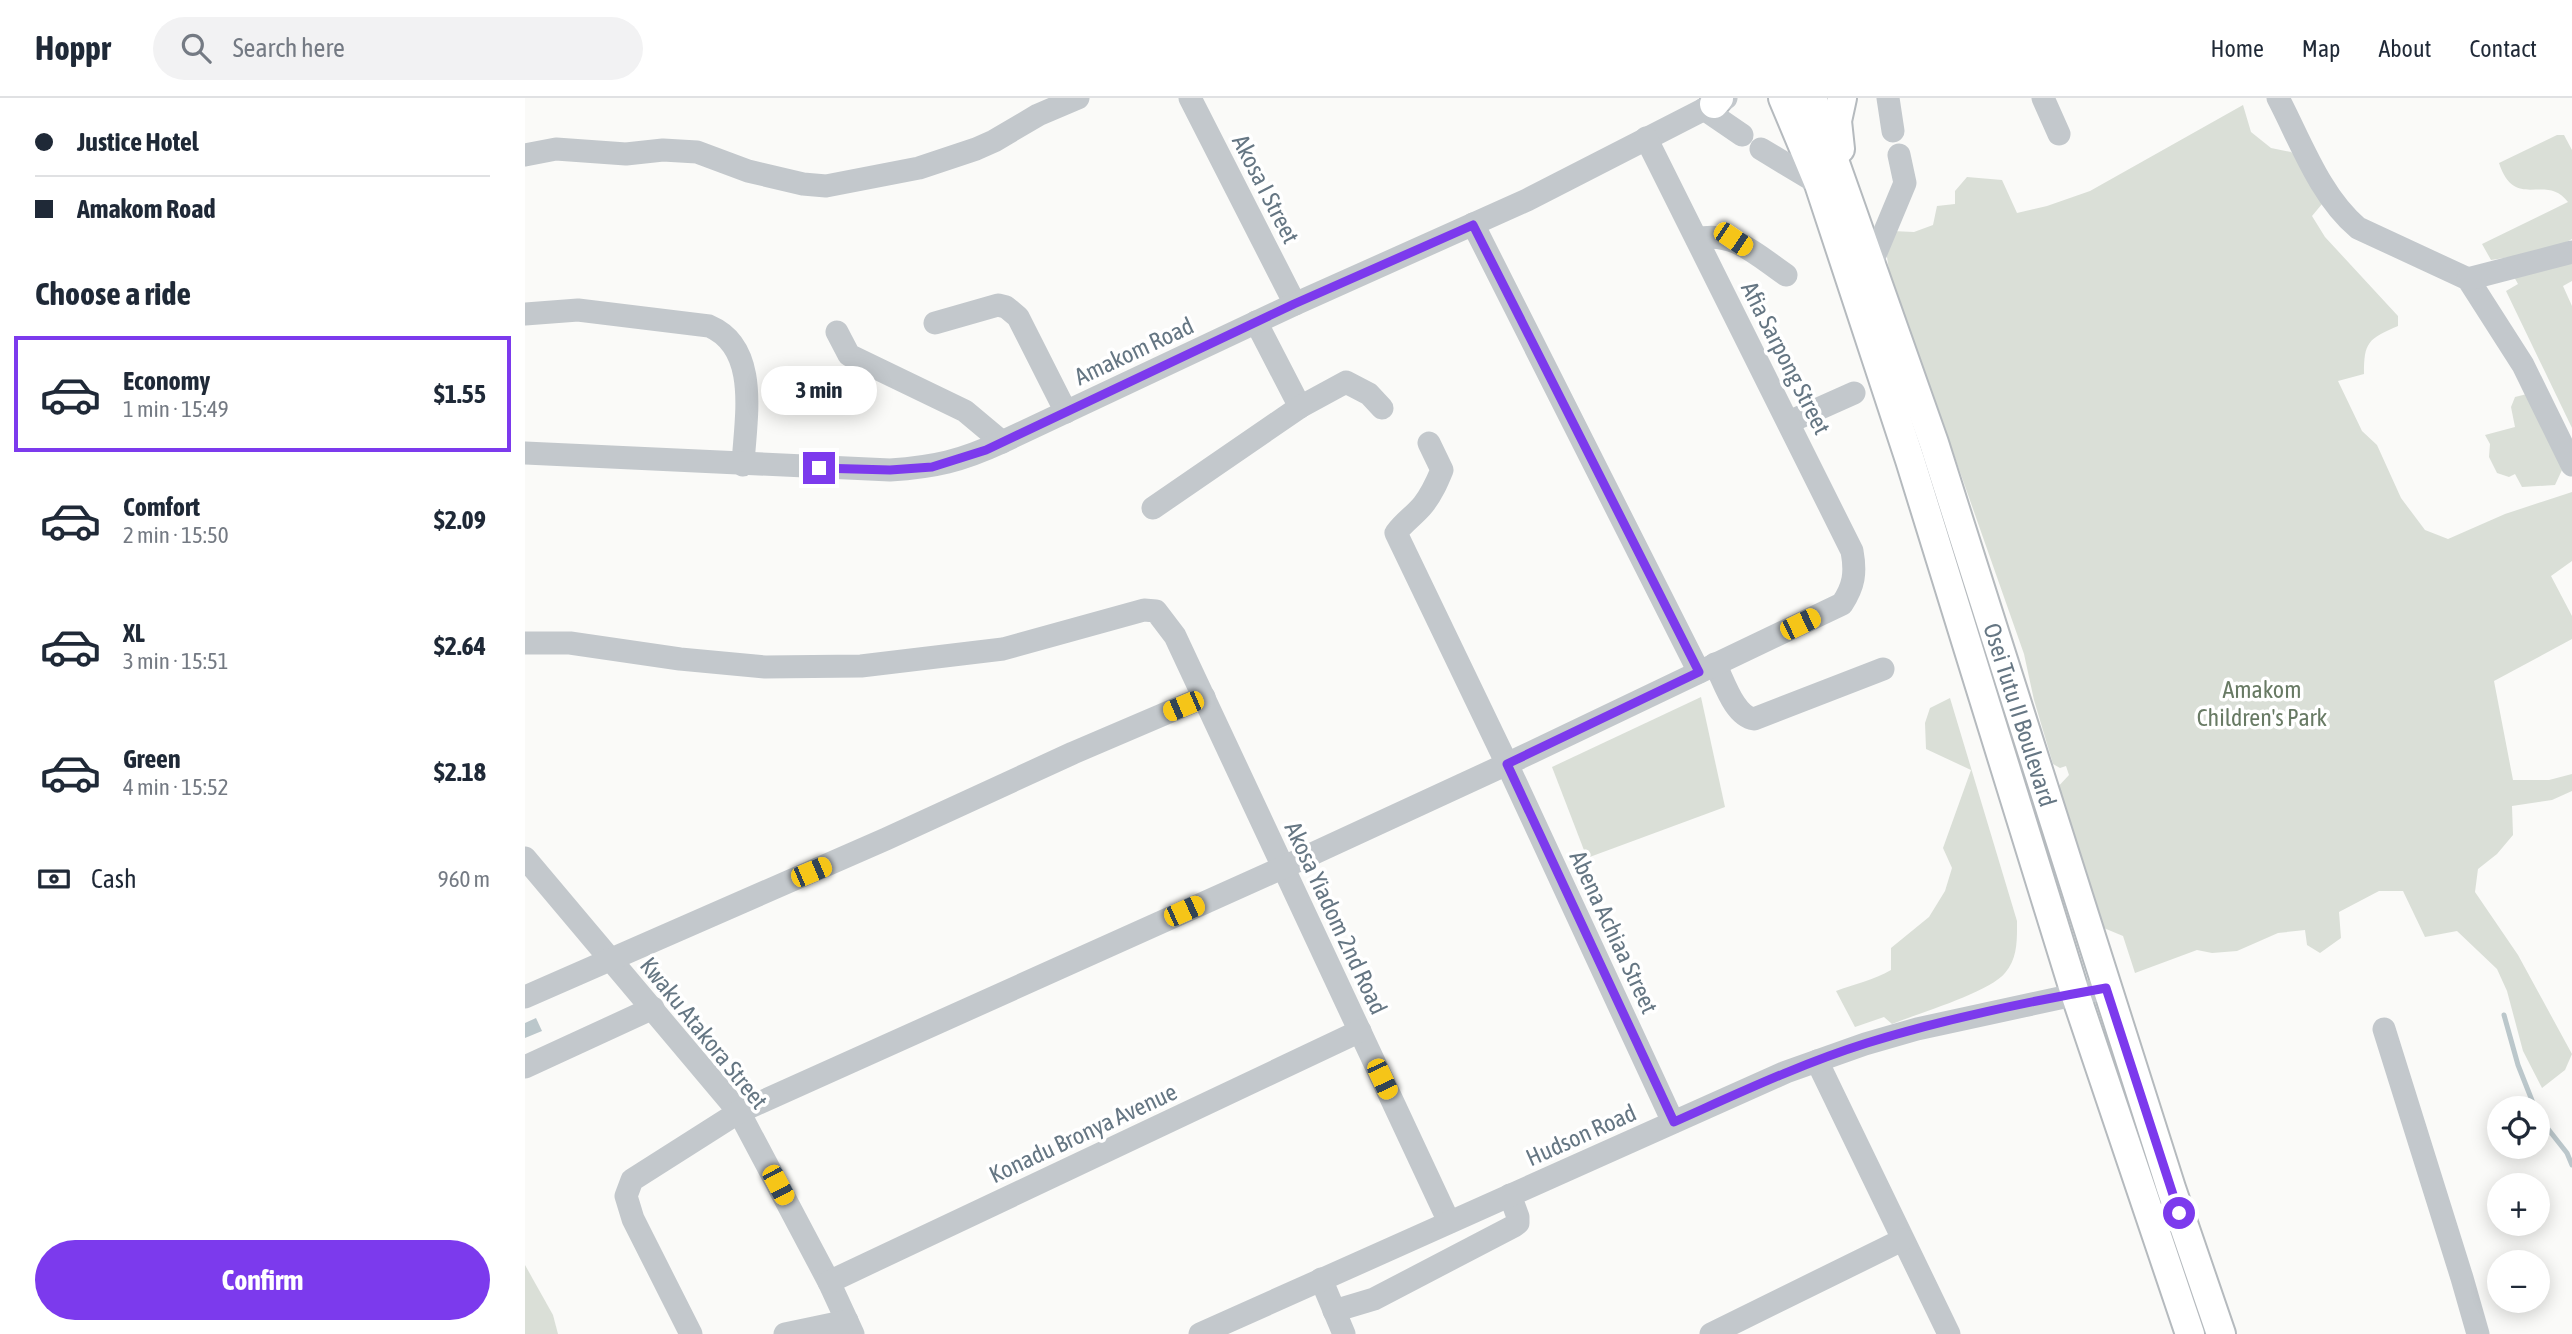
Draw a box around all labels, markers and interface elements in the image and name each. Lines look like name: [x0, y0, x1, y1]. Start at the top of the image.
search box: [153, 17, 643, 80]
text: Hoppr: [35, 29, 111, 67]
icon: search: [177, 29, 215, 67]
text: Search here: [233, 33, 345, 63]
text: Home: [2210, 35, 2264, 62]
text: Map: [2302, 35, 2340, 62]
text: About: [2378, 35, 2431, 62]
text: Contact: [2469, 35, 2537, 62]
text: Justice Hotel: [77, 127, 199, 157]
street label: Akosa I Street: [1227, 130, 1305, 248]
text: Amakom Road: [77, 194, 216, 224]
car: [1710, 219, 1757, 259]
text: Choose a ride: [35, 275, 191, 312]
street label: Afia Sarpong Street: [1736, 277, 1836, 439]
street label: Amakom Road: [1070, 312, 1198, 390]
icon: car: [39, 363, 102, 426]
text: Economy: [123, 366, 210, 396]
callout: 3 min: [761, 366, 877, 416]
text: 3 min: [796, 377, 842, 403]
text: $1.55: [434, 379, 486, 409]
text: 1 min · 15:49: [123, 396, 229, 422]
route end: [803, 452, 835, 484]
icon: car: [39, 489, 102, 552]
text: Comfort: [123, 492, 200, 522]
text: $2.09: [434, 505, 486, 535]
text: 2 min · 15:50: [123, 522, 229, 548]
car: [1777, 605, 1824, 643]
icon: car: [39, 615, 102, 678]
text: XL: [123, 618, 145, 648]
street label: Osei Tutu II Boulevard: [1979, 620, 2062, 810]
text: $2.64: [434, 631, 486, 661]
text: 3 min · 15:51: [123, 648, 229, 674]
park label: Amakom Children's Park: [2197, 676, 2328, 731]
car: [1160, 688, 1207, 724]
icon: car: [39, 741, 102, 804]
text: Green: [123, 744, 181, 774]
text: $2.18: [434, 757, 486, 787]
text: 4 min · 15:52: [123, 774, 229, 800]
street label: Akosa Yiadom 2nd Road: [1280, 817, 1392, 1019]
street label: Abena Achiaa Street: [1565, 846, 1664, 1018]
car: [788, 854, 835, 890]
icon: cash: [35, 860, 73, 898]
text: Cash: [91, 864, 137, 894]
text: 960 m: [438, 866, 490, 892]
car: [1161, 893, 1208, 929]
street label: Kwaku Atakora Street: [635, 952, 773, 1114]
car: [1364, 1056, 1401, 1102]
street label: Konadu Bronya Avenue: [985, 1078, 1181, 1188]
map controls: [2487, 1096, 2550, 1313]
button: locate: [2487, 1096, 2550, 1159]
street label: Hudson Road: [1522, 1099, 1640, 1171]
car: [759, 1162, 798, 1208]
button: +: [2487, 1173, 2550, 1236]
route start: [2163, 1197, 2195, 1229]
button: Confirm: [35, 1240, 490, 1320]
button: −: [2487, 1250, 2550, 1313]

